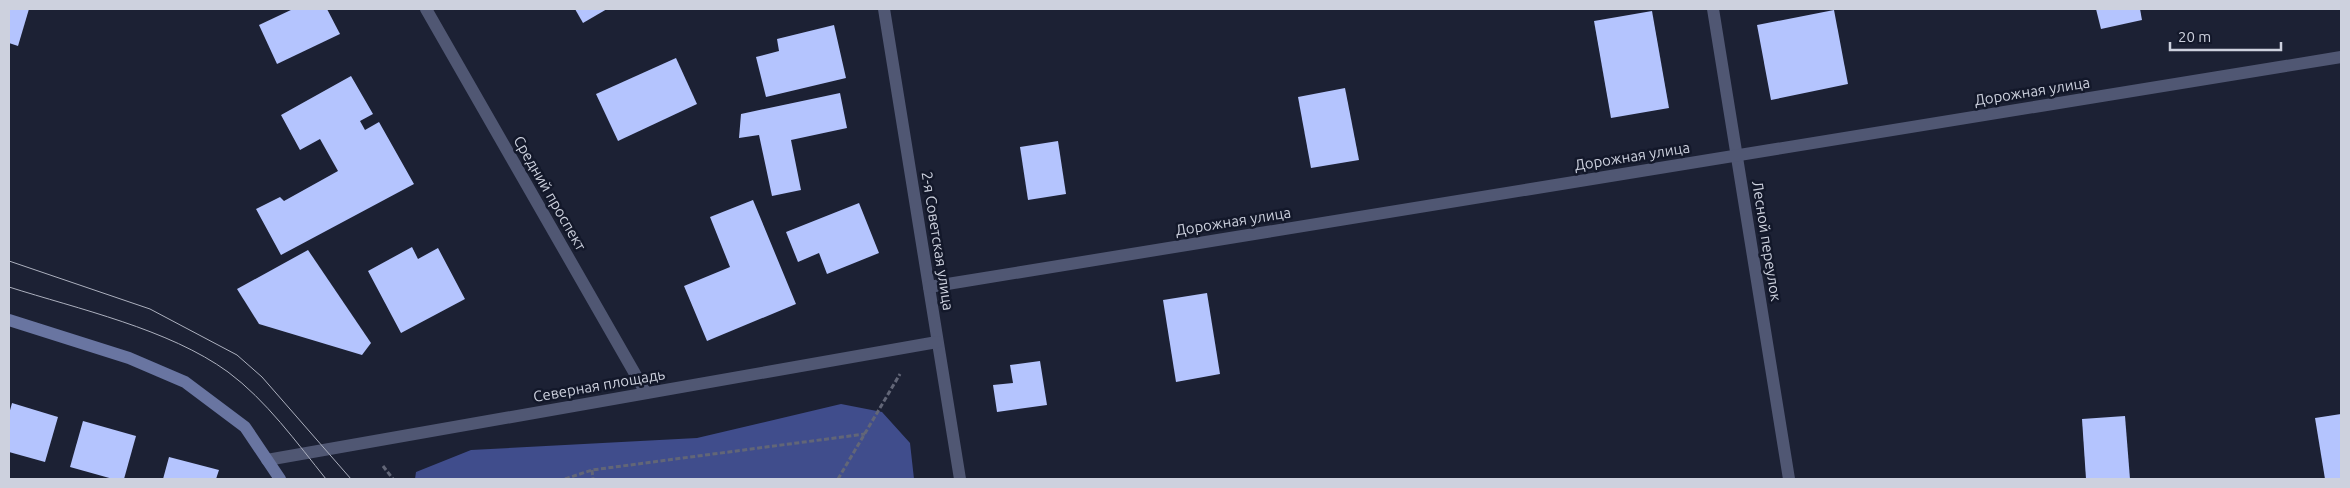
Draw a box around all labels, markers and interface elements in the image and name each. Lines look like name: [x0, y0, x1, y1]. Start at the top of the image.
scale bar: [2170, 20, 2281, 52]
text: 20 m: [2178, 28, 2211, 45]
street label: Дорожная улица: [1973, 73, 2091, 109]
street label: Средний проспект: [510, 133, 590, 254]
street label: Дорожная улица: [1573, 138, 1691, 174]
street label: 2-я Советская улица: [919, 170, 957, 312]
street label: Лесной переулок: [1749, 180, 1785, 303]
street label: Дорожная улица: [1174, 203, 1292, 239]
street label: Северная площадь: [532, 365, 666, 405]

